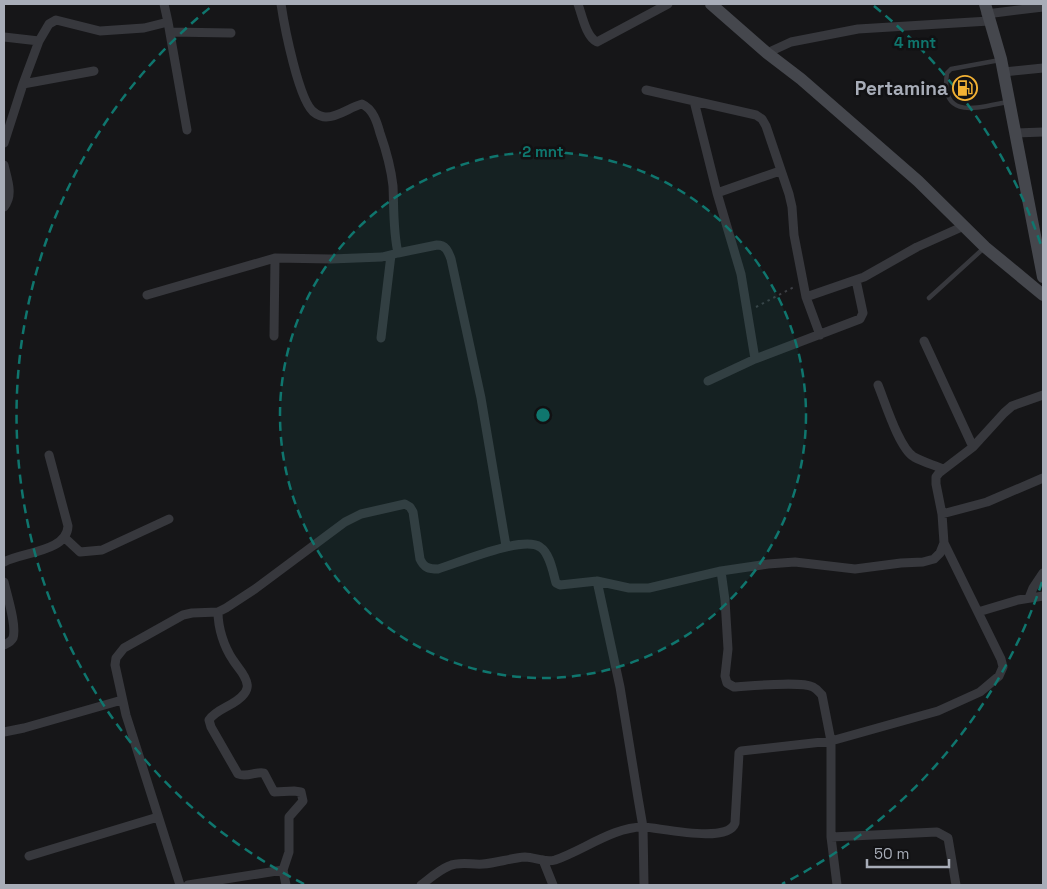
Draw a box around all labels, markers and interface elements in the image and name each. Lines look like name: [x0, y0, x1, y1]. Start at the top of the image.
text: 4 mnt: [894, 33, 936, 52]
fuel station icon: Pertamina: [952, 75, 978, 101]
place label: Pertamina: [855, 76, 948, 101]
text: 2 mnt: [522, 142, 564, 161]
centre of rings: [534, 406, 552, 424]
scale bar: [867, 836, 950, 868]
text: 50 m: [874, 844, 909, 863]

